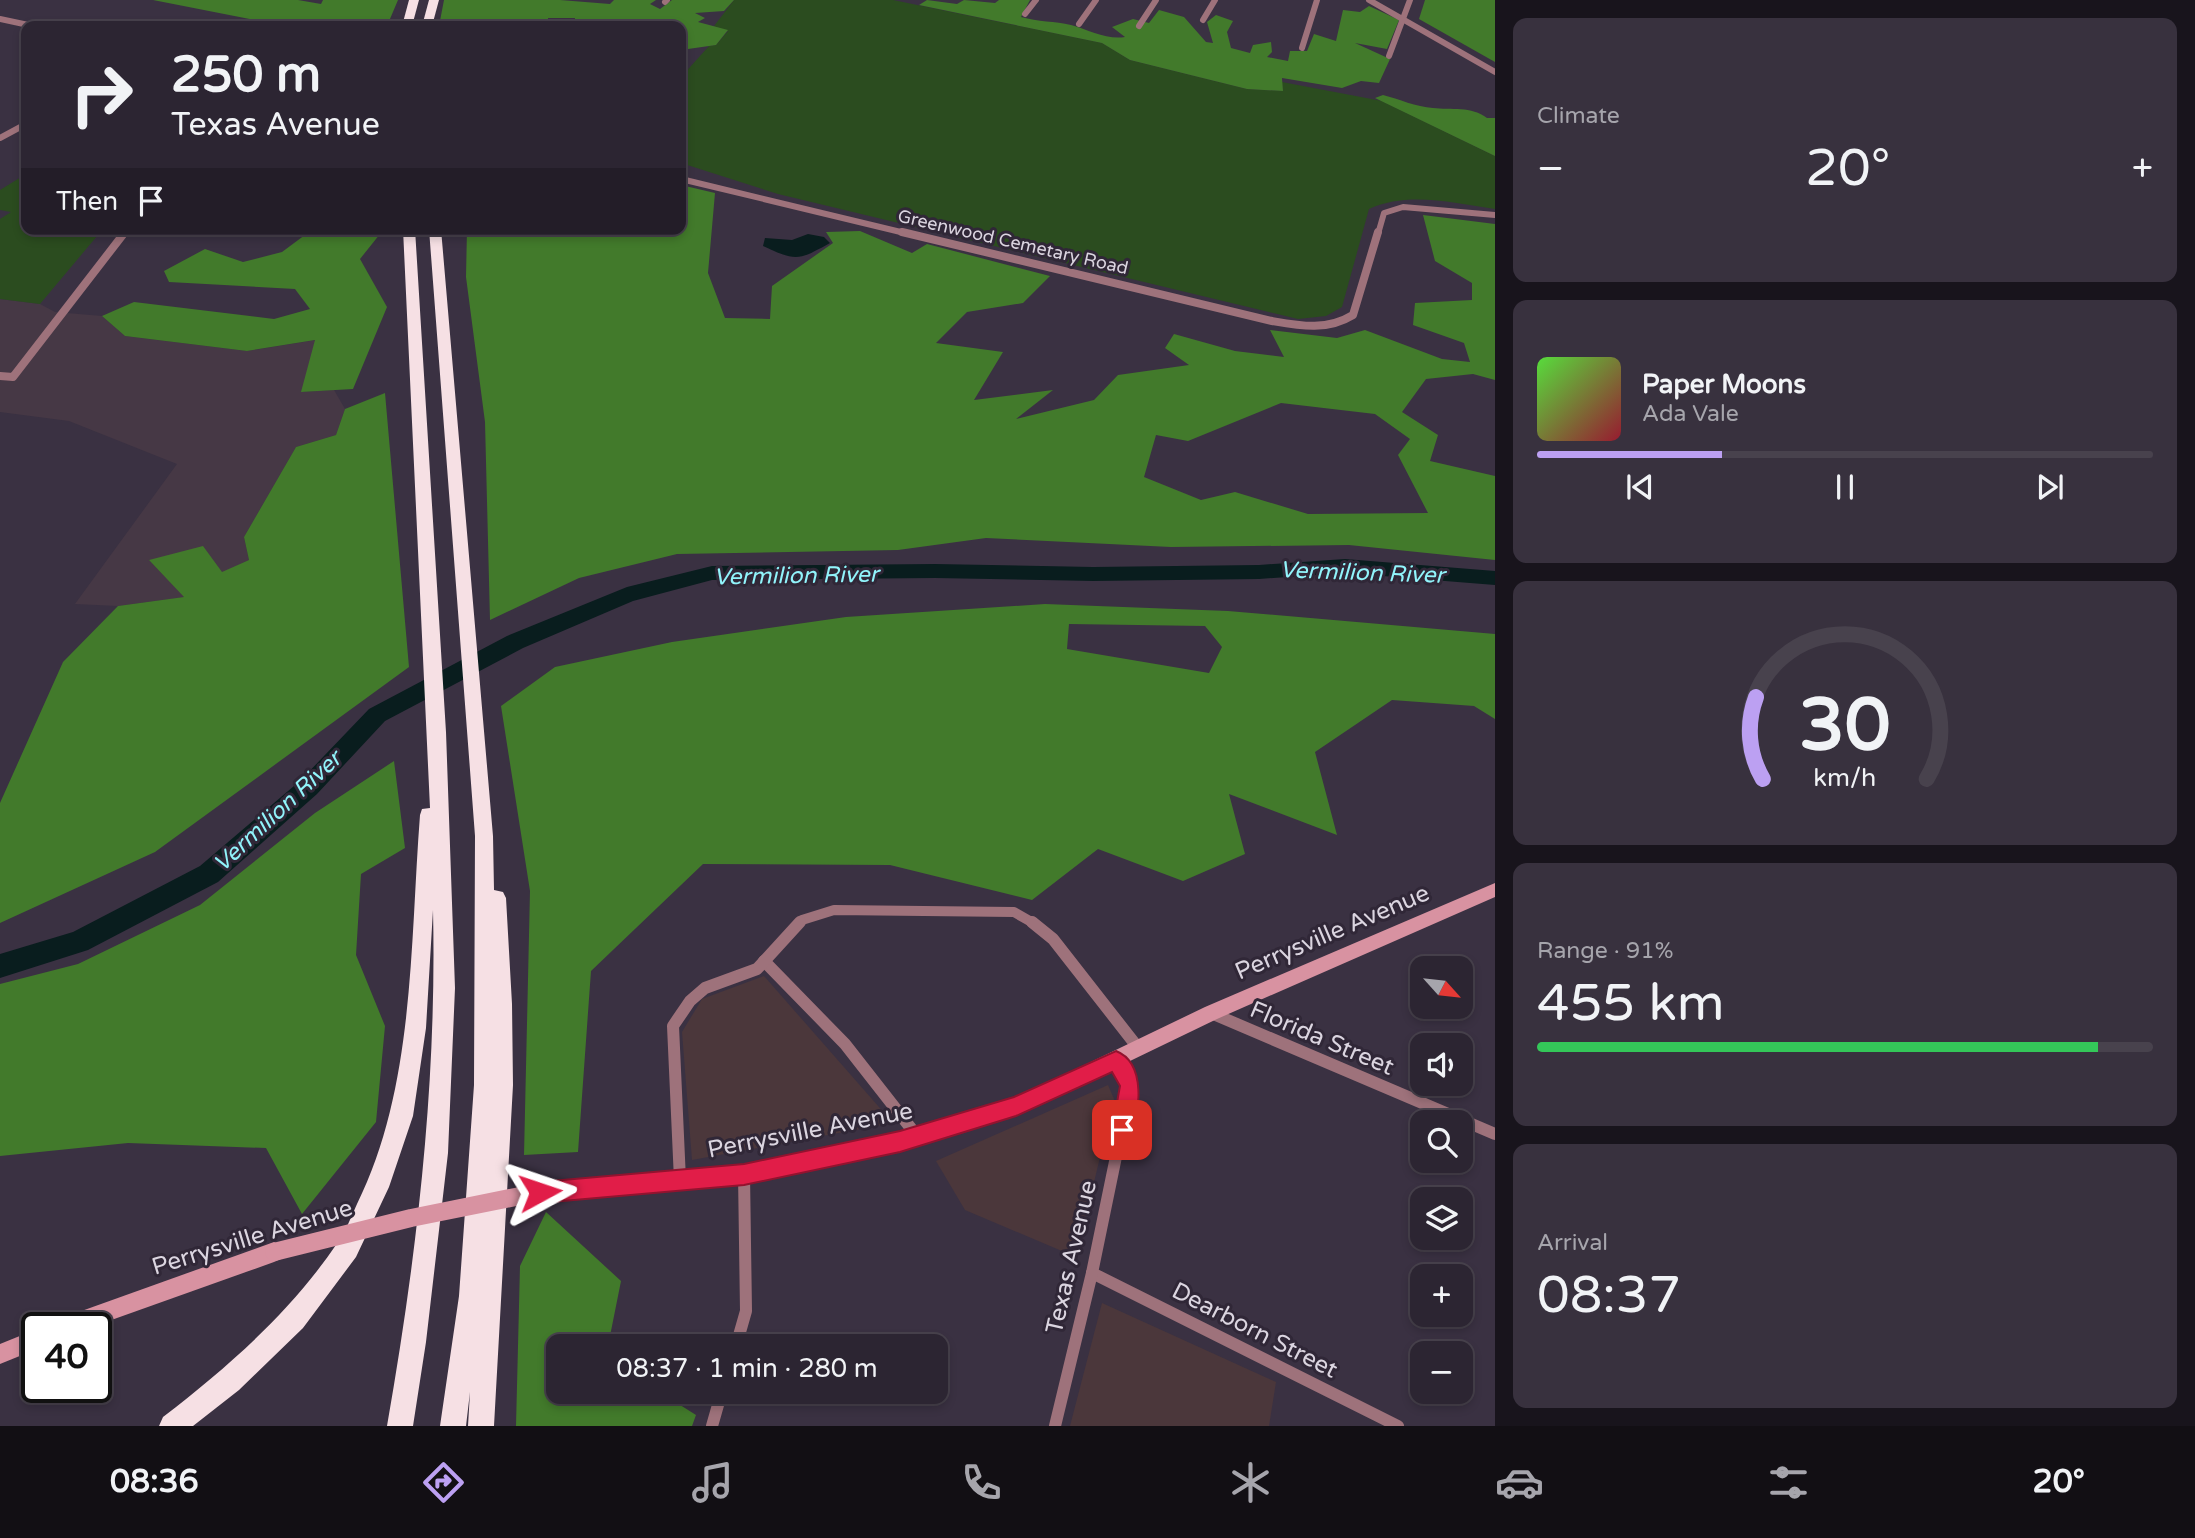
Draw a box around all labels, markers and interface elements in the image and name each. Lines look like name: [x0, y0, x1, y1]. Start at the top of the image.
text: 250 m: [171, 46, 321, 105]
icon: right: [56, 49, 147, 140]
text: Climate: [1537, 102, 1620, 130]
text: Texas Avenue: [171, 106, 380, 144]
text: 20°: [1805, 137, 1890, 200]
text: −: [1537, 146, 1564, 192]
text: +: [2132, 146, 2153, 192]
icon: arrive: [132, 182, 170, 220]
text: Then: [56, 186, 118, 217]
street label: Greenwood Cemetary Road: [896, 205, 1130, 279]
text: Paper Moons: [1642, 369, 1806, 400]
text: Ada Vale: [1642, 400, 1739, 428]
icon: previous: [1621, 468, 1659, 506]
icon: pause: [1826, 468, 1864, 506]
icon: next: [2031, 468, 2069, 506]
water label: Vermilion River: [1279, 556, 1448, 590]
water label: Vermilion River: [713, 561, 882, 591]
text: 30: [1799, 682, 1891, 770]
water label: Vermilion River: [208, 743, 350, 878]
text: km/h: [1814, 763, 1876, 793]
street label: Perrysville Avenue: [1231, 878, 1434, 987]
text: Range · 91%: [1537, 937, 1673, 965]
north arrow: [1410, 956, 1474, 1018]
map controls: [1410, 956, 1473, 1404]
text: 455 km: [1537, 972, 1725, 1035]
street label: Florida Street: [1245, 995, 1398, 1082]
button: sound: [1410, 1033, 1473, 1096]
street label: Perrysville Avenue: [705, 1096, 915, 1165]
pin: [1092, 1100, 1152, 1160]
button: search: [1410, 1110, 1473, 1173]
icon: arrive: [1103, 1111, 1141, 1149]
position arrow: [503, 1155, 577, 1229]
street label: Texas Avenue: [1040, 1178, 1103, 1337]
button: layers: [1410, 1187, 1473, 1250]
street label: Perrysville Avenue: [148, 1193, 356, 1282]
text: Arrival: [1537, 1229, 1608, 1257]
button: +: [1410, 1264, 1473, 1327]
text: 08:37: [1537, 1264, 1681, 1327]
street label: Dearborn Street: [1167, 1276, 1343, 1385]
speed limit sign: 40: [21, 1312, 112, 1403]
button: −: [1410, 1341, 1473, 1404]
text: 08:37 · 1 min · 280 m: [616, 1353, 878, 1384]
icon: directions: [419, 1458, 468, 1507]
icon: music: [688, 1458, 737, 1507]
icon: phone: [957, 1458, 1006, 1507]
icon: climate: [1226, 1458, 1275, 1507]
icon: car: [1495, 1458, 1544, 1507]
icon: filters: [1764, 1458, 1813, 1507]
text: 08:36: [110, 1463, 199, 1501]
text: 20°: [2033, 1463, 2085, 1501]

